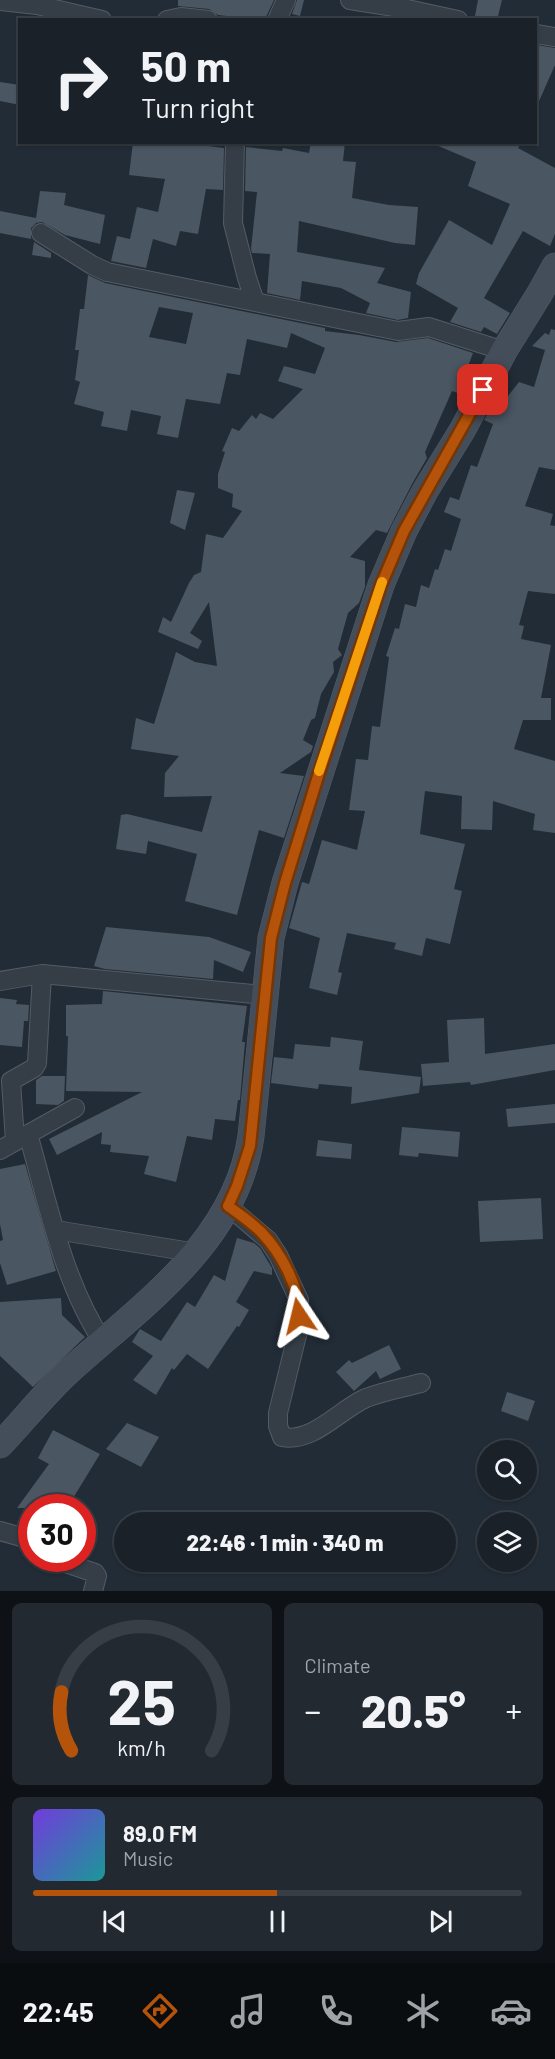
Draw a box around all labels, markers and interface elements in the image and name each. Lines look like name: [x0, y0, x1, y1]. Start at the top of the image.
text: 50 m: [141, 40, 231, 90]
icon: right: [42, 42, 120, 120]
text: Turn right: [141, 91, 255, 123]
pin: [457, 364, 508, 415]
icon: arrive: [466, 373, 499, 406]
position arrow: [267, 1284, 331, 1348]
map controls: [477, 1440, 537, 1572]
button: search: [477, 1440, 537, 1500]
speed limit sign: 30: [18, 1494, 96, 1572]
button: layers: [477, 1512, 537, 1572]
text: 22:46 · 1 min · 340 m: [187, 1529, 383, 1555]
text: Climate: [305, 1653, 371, 1677]
text: 25: [107, 1663, 176, 1737]
text: 20.5°: [361, 1683, 466, 1737]
text: −: [305, 1690, 321, 1730]
text: +: [506, 1690, 522, 1730]
text: km/h: [117, 1735, 166, 1760]
text: 89.0 FM: [123, 1820, 197, 1846]
text: Music: [123, 1846, 173, 1870]
icon: previous: [98, 1905, 131, 1938]
icon: pause: [261, 1905, 294, 1938]
icon: next: [424, 1905, 457, 1938]
icon: directions: [139, 1990, 181, 2032]
icon: music: [227, 1990, 269, 2032]
icon: phone: [315, 1990, 357, 2032]
icon: climate: [402, 1990, 444, 2032]
icon: car: [490, 1990, 532, 2032]
text: 22:45: [23, 1995, 94, 2027]

